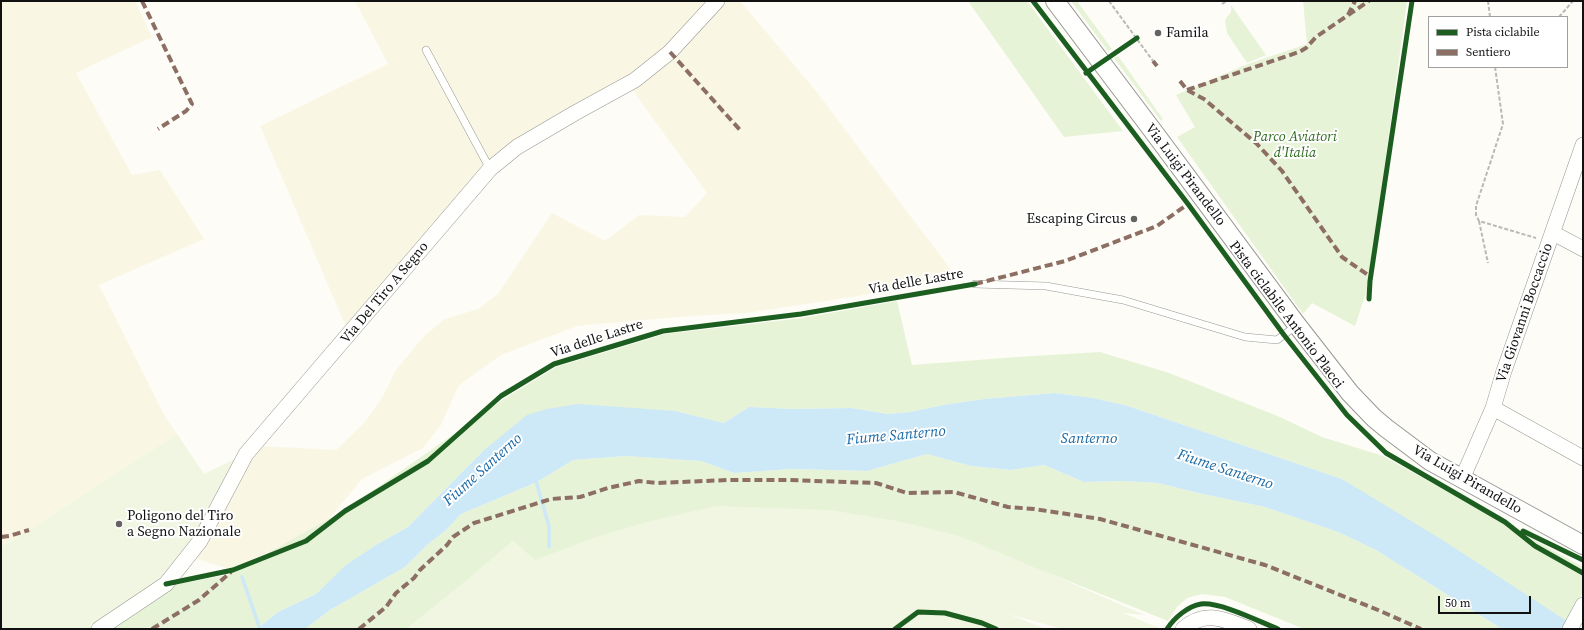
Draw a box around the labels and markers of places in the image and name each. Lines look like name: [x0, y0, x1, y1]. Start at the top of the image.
place label: Famila: [1166, 25, 1209, 41]
marker: Famila: [1153, 28, 1163, 38]
place label: Escaping Circus: [1027, 211, 1126, 227]
marker: Escaping Circus: [1129, 214, 1139, 224]
place label: Poligono del Tiro a Segno Nazionale: [127, 508, 241, 540]
marker: Poligono del Tiro a Segno Nazionale: [114, 519, 124, 529]

